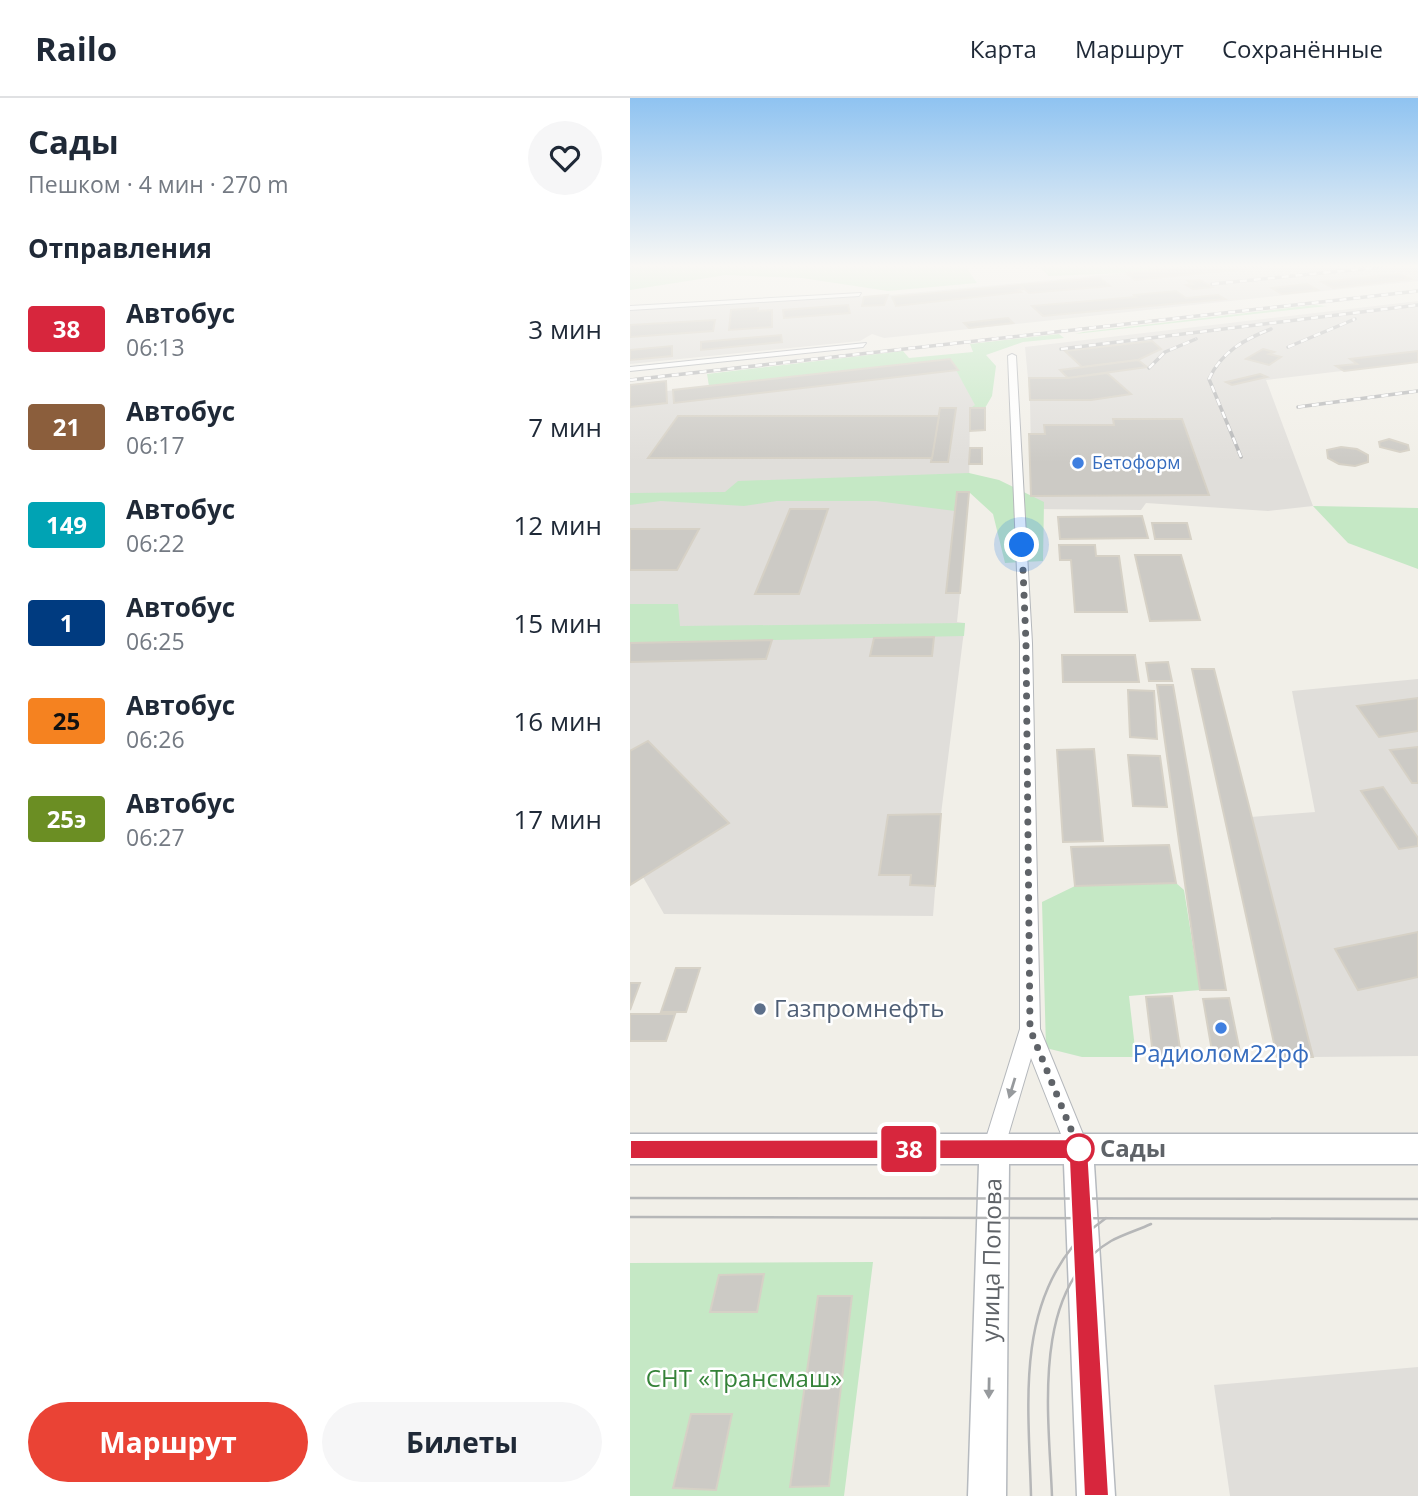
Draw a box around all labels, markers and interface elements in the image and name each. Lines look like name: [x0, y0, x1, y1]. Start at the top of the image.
text: Railo: [35, 26, 117, 71]
text: Карта: [970, 32, 1037, 65]
text: Маршрут: [1075, 32, 1184, 65]
text: Сохранённые: [1222, 32, 1383, 65]
text: Сады: [28, 119, 119, 164]
button: heart: [528, 121, 602, 195]
text: Пешком · 4 мин · 270 m: [28, 168, 289, 200]
text: Отправления: [28, 230, 212, 266]
text: Автобус: [126, 295, 235, 331]
text: 3 мин: [528, 311, 602, 347]
text: 38: [53, 312, 80, 345]
text: 06:13: [126, 331, 185, 363]
text: Автобус: [126, 393, 235, 429]
text: 7 мин: [528, 409, 602, 445]
text: 21: [53, 410, 80, 443]
text: 06:17: [126, 429, 185, 461]
place label: Бетоформ: [1092, 450, 1180, 474]
marker: Бетоформ: [1070, 455, 1086, 471]
text: Автобус: [126, 491, 235, 527]
text: 12 мин: [513, 507, 602, 543]
text: 149: [46, 508, 87, 541]
text: 06:22: [126, 527, 185, 559]
your location: [1004, 527, 1039, 562]
text: Автобус: [126, 589, 235, 625]
text: 15 мин: [513, 605, 602, 641]
text: 1: [60, 606, 73, 639]
text: 06:25: [126, 625, 185, 657]
text: Автобус: [126, 687, 235, 723]
text: 16 мин: [513, 703, 602, 739]
text: 25: [53, 704, 80, 737]
text: 06:26: [126, 723, 185, 755]
text: Автобус: [126, 785, 235, 821]
text: 17 мин: [513, 801, 602, 837]
text: 25э: [47, 802, 86, 835]
text: 06:27: [126, 821, 185, 853]
place label: Газпромнефть: [774, 991, 944, 1024]
marker: Газпромнефть: [752, 1001, 768, 1017]
marker: Радиолом22рф: [1213, 1020, 1229, 1036]
place label: Радиолом22рф: [1133, 1036, 1309, 1069]
one-way arrow: [1007, 1078, 1017, 1099]
line badge: 38: [877, 1126, 940, 1172]
place label: Сады: [1100, 1131, 1166, 1164]
text: 38: [895, 1132, 923, 1165]
marker: Сады: [1064, 1134, 1094, 1164]
street label: улица Попова: [973, 1178, 1008, 1342]
park label: СНТ «Трансмаш»: [646, 1361, 842, 1394]
one-way arrow: [984, 1377, 995, 1399]
button: Маршрут: [28, 1402, 308, 1482]
button: Билеты: [322, 1402, 602, 1482]

